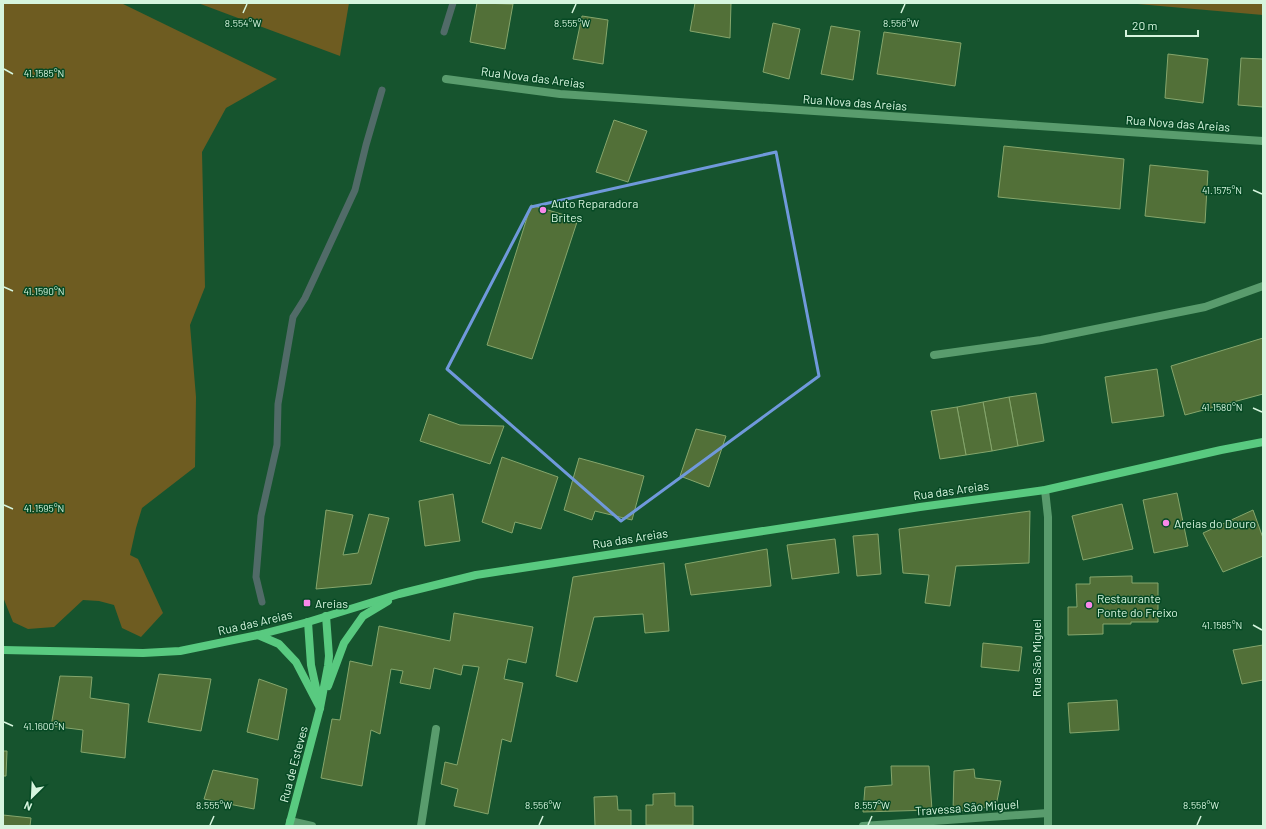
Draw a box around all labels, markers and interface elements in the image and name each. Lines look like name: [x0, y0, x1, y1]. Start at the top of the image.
scale bar: [1126, 12, 1198, 38]
text: 8.554°W: [225, 17, 261, 29]
text: 8.555°W: [554, 17, 590, 29]
text: 8.556°W: [883, 17, 919, 29]
text: 20 m: [1132, 18, 1158, 32]
street label: Rua Nova das Areias: [480, 64, 586, 90]
text: 41.1585°N: [24, 67, 64, 79]
street label: Rua Nova das Areias: [802, 91, 908, 113]
street label: Rua Nova das Areias: [1125, 112, 1231, 134]
text: 41.1575°N: [1202, 184, 1242, 196]
place label: Auto Reparadora Brites: [551, 196, 638, 224]
marker: Auto Reparadora Brites: [538, 205, 548, 215]
text: 41.1590°N: [24, 285, 64, 297]
text: 41.1580°N: [1202, 401, 1242, 413]
street label: Rua das Areias: [912, 478, 990, 502]
text: 41.1595°N: [24, 502, 64, 514]
place label: Areias do Douro: [1174, 516, 1256, 530]
marker: Areias do Douro: [1161, 518, 1171, 528]
street label: Rua das Areias: [591, 525, 669, 551]
place label: Restaurante Ponte do Freixo: [1097, 591, 1178, 619]
place label: Areias: [315, 596, 348, 610]
marker: Areias: [302, 598, 312, 608]
marker: Restaurante Ponte do Freixo: [1084, 600, 1094, 610]
street label: Rua das Areias: [216, 607, 294, 637]
street label: Rua São Miguel: [1029, 619, 1043, 697]
text: 41.1585°N: [1202, 619, 1242, 631]
text: 41.1600°N: [23, 720, 65, 732]
street label: Rua de Esteves: [276, 724, 310, 804]
north arrow: [12, 777, 52, 817]
street label: Travessa São Miguel: [915, 796, 1019, 818]
text: N: [22, 799, 34, 814]
text: 8.555°W: [196, 799, 232, 811]
text: 8.556°W: [525, 799, 561, 811]
text: 8.557°W: [854, 799, 890, 811]
text: 8.558°W: [1183, 799, 1219, 811]

